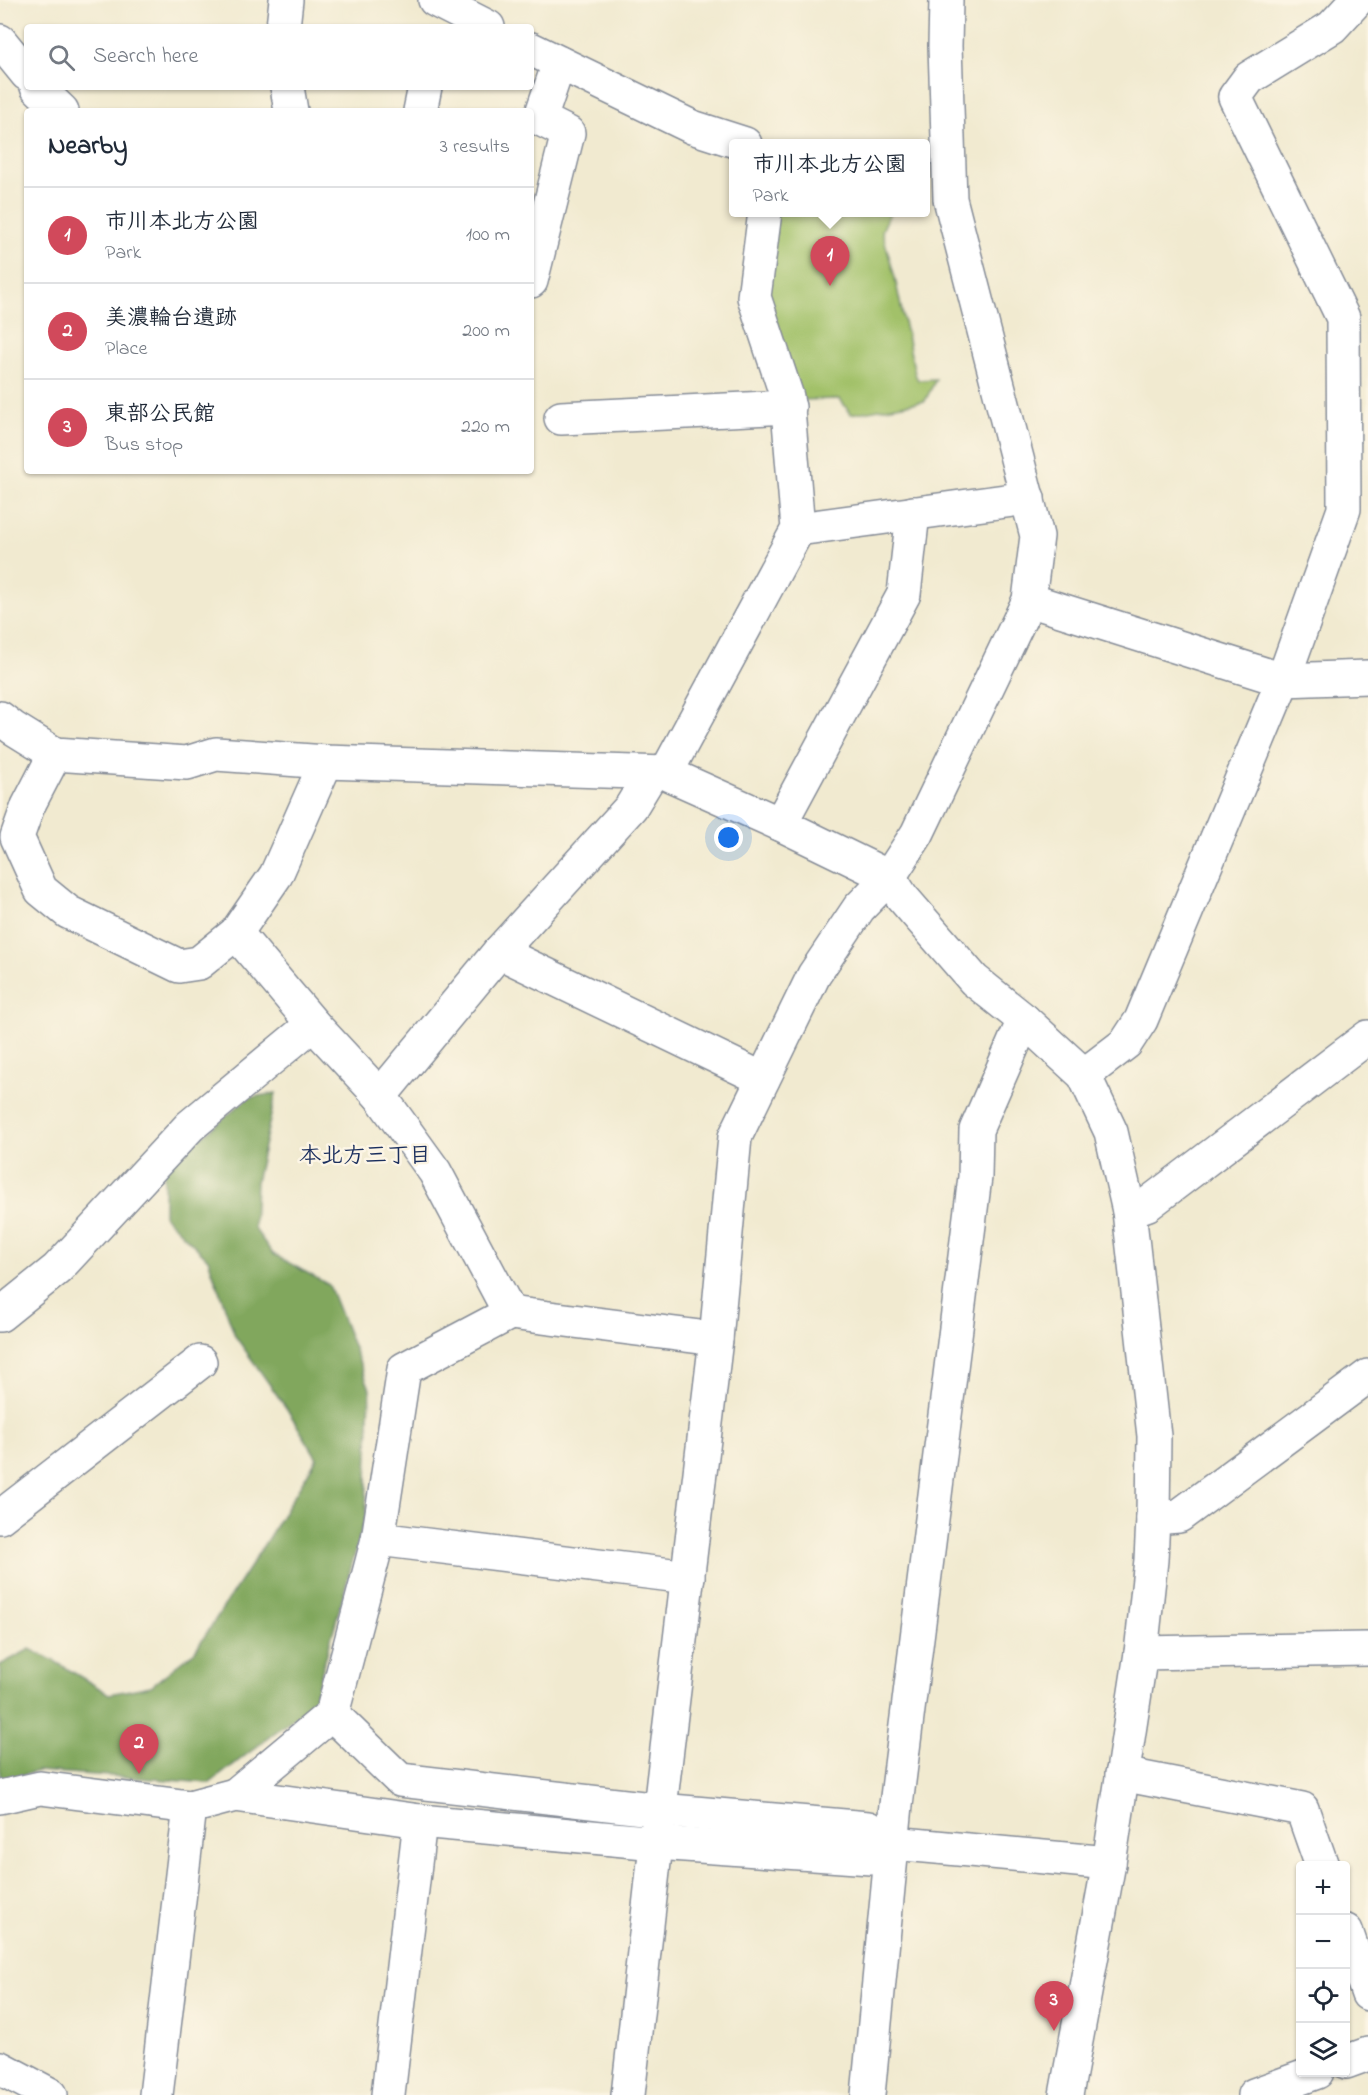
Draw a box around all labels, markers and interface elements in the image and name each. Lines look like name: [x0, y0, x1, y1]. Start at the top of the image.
search box: [24, 24, 534, 90]
icon: search: [45, 41, 78, 74]
text: Search here: [93, 41, 198, 73]
text: Nearby: [48, 128, 127, 166]
text: 3 results: [440, 133, 510, 162]
popup: [729, 139, 930, 217]
text: 市川本北方公園: [752, 150, 907, 182]
text: Park: [752, 182, 789, 211]
text: 市川本北方公園: [105, 207, 259, 239]
text: 1: [64, 221, 71, 250]
text: 100 m: [466, 221, 510, 250]
pin: 1: [810, 236, 850, 286]
text: Park: [105, 239, 141, 268]
text: 美濃輪台遺跡: [105, 303, 237, 335]
text: 2: [63, 317, 72, 346]
text: 200 m: [462, 317, 510, 346]
text: Place: [105, 335, 147, 364]
text: 東部公民館: [105, 399, 215, 431]
text: 3: [63, 413, 72, 442]
text: 220 m: [461, 413, 510, 442]
text: Bus stop: [105, 431, 183, 460]
your location: [714, 823, 743, 852]
district label: 本北方三丁目: [299, 1141, 431, 1173]
pin: 2: [120, 1724, 158, 1774]
map controls: [1296, 1861, 1350, 2077]
button: +: [1296, 1861, 1350, 1915]
button: −: [1296, 1915, 1350, 1969]
button: locate: [1296, 1969, 1350, 2023]
pin: 3: [1034, 1982, 1074, 2031]
button: layers: [1296, 2023, 1350, 2077]

